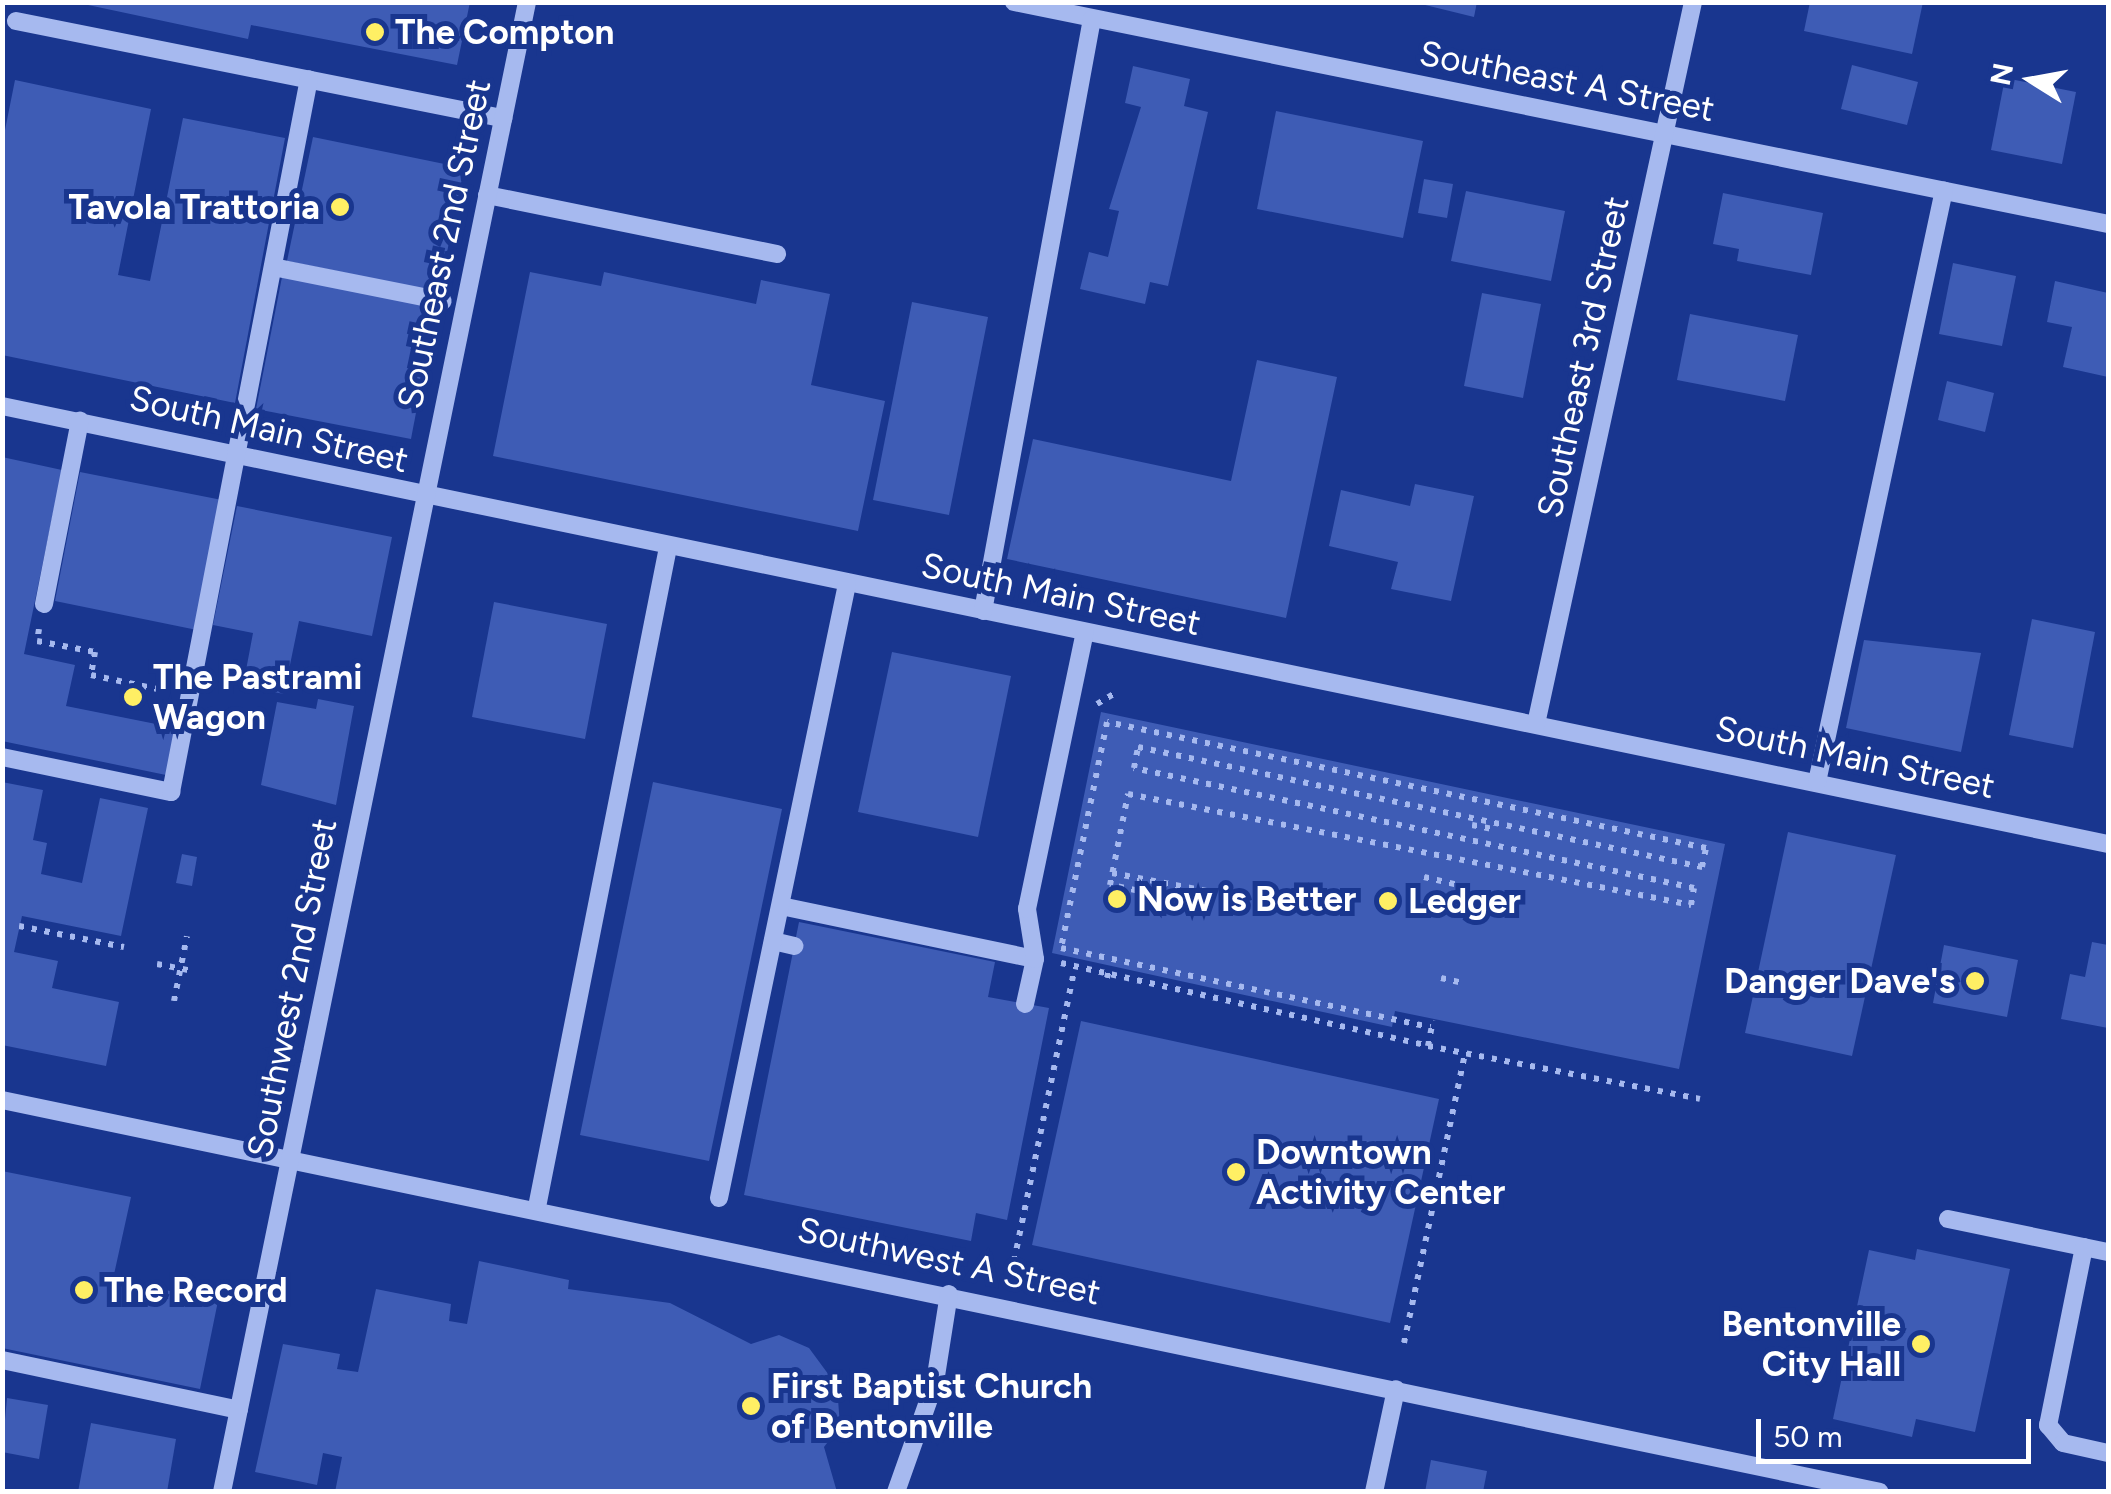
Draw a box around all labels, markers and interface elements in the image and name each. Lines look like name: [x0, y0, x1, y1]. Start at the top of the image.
place label: The Compton: [395, 11, 614, 53]
marker: The Compton: [364, 21, 386, 43]
north arrow: [1981, 30, 2081, 130]
street label: Southeast A Street: [1416, 32, 1718, 130]
text: N: [1983, 60, 2020, 88]
street label: Southeast 2nd Street: [389, 76, 499, 412]
place label: Tavola Trattoria: [69, 186, 320, 228]
street label: Southeast 3rd Street: [1528, 193, 1638, 521]
marker: Tavola Trattoria: [329, 196, 351, 218]
street label: South Main Street: [126, 377, 412, 481]
street label: South Main Street: [918, 544, 1204, 644]
place label: The Pastrami Wagon: [153, 656, 363, 738]
marker: The Pastrami Wagon: [122, 686, 144, 708]
street label: South Main Street: [1712, 707, 1998, 807]
street label: Southwest 2nd Street: [239, 815, 345, 1161]
place label: Now is Better: [1137, 878, 1356, 920]
place label: Ledger: [1408, 880, 1521, 922]
marker: Now is Better: [1106, 888, 1128, 910]
marker: Ledger: [1377, 890, 1399, 912]
place label: Danger Dave's: [1724, 960, 1955, 1002]
marker: Danger Dave's: [1964, 970, 1986, 992]
place label: Downtown Activity Center: [1256, 1131, 1505, 1213]
marker: Downtown Activity Center: [1225, 1161, 1247, 1183]
street label: Southwest A Street: [794, 1208, 1104, 1314]
place label: The Record: [104, 1269, 288, 1311]
marker: The Record: [73, 1279, 95, 1301]
place label: Bentonville City Hall: [1722, 1303, 1901, 1385]
marker: Bentonville City Hall: [1910, 1333, 1932, 1355]
place label: First Baptist Church of Bentonville: [771, 1365, 1092, 1447]
marker: First Baptist Church of Bentonville: [740, 1395, 762, 1417]
scale bar: [1761, 1399, 2036, 1461]
text: 50 m: [1773, 1418, 1842, 1455]

